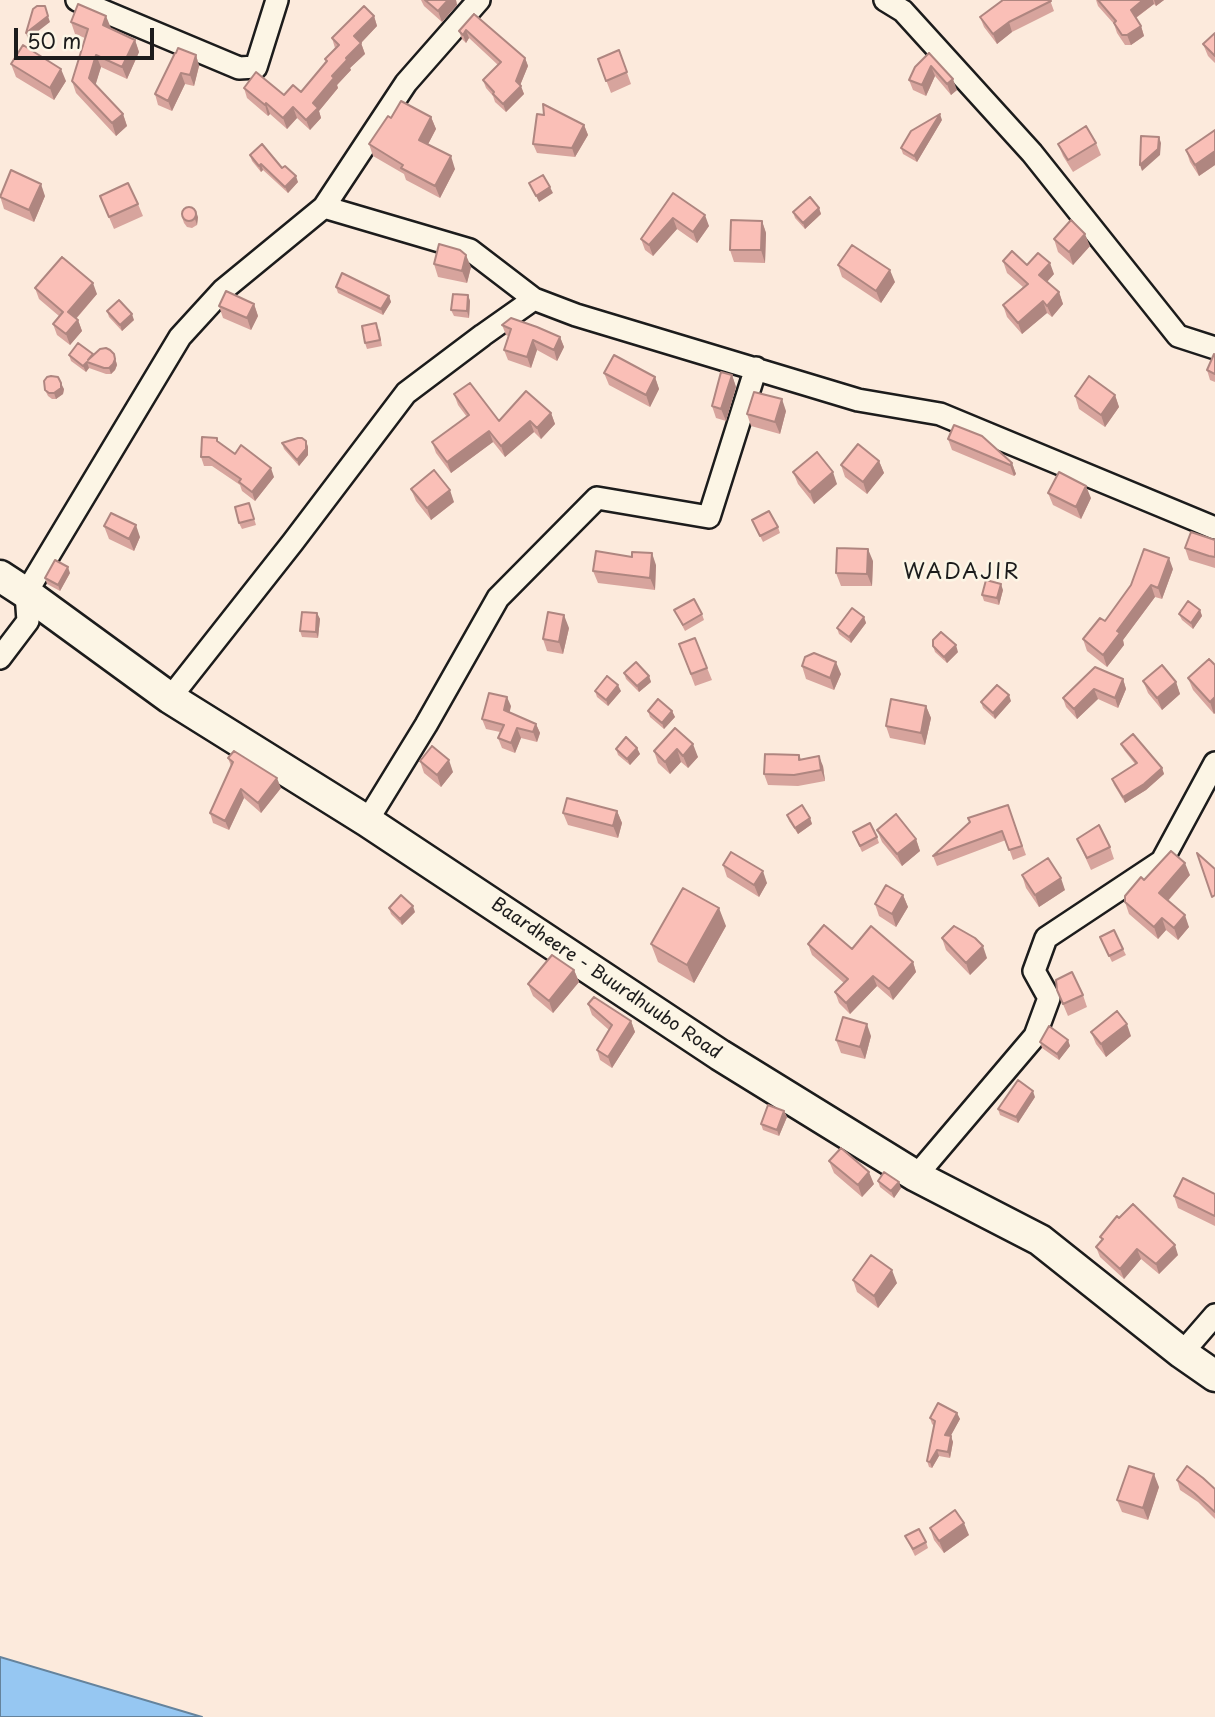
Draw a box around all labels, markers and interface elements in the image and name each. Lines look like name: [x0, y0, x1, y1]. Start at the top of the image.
scale bar: [18, 14, 158, 58]
text: 50 m: [27, 24, 81, 56]
district label: WADAJIR: [905, 560, 1019, 586]
street label: Baardheere - Buurdhuubo Road: [487, 894, 725, 1064]

